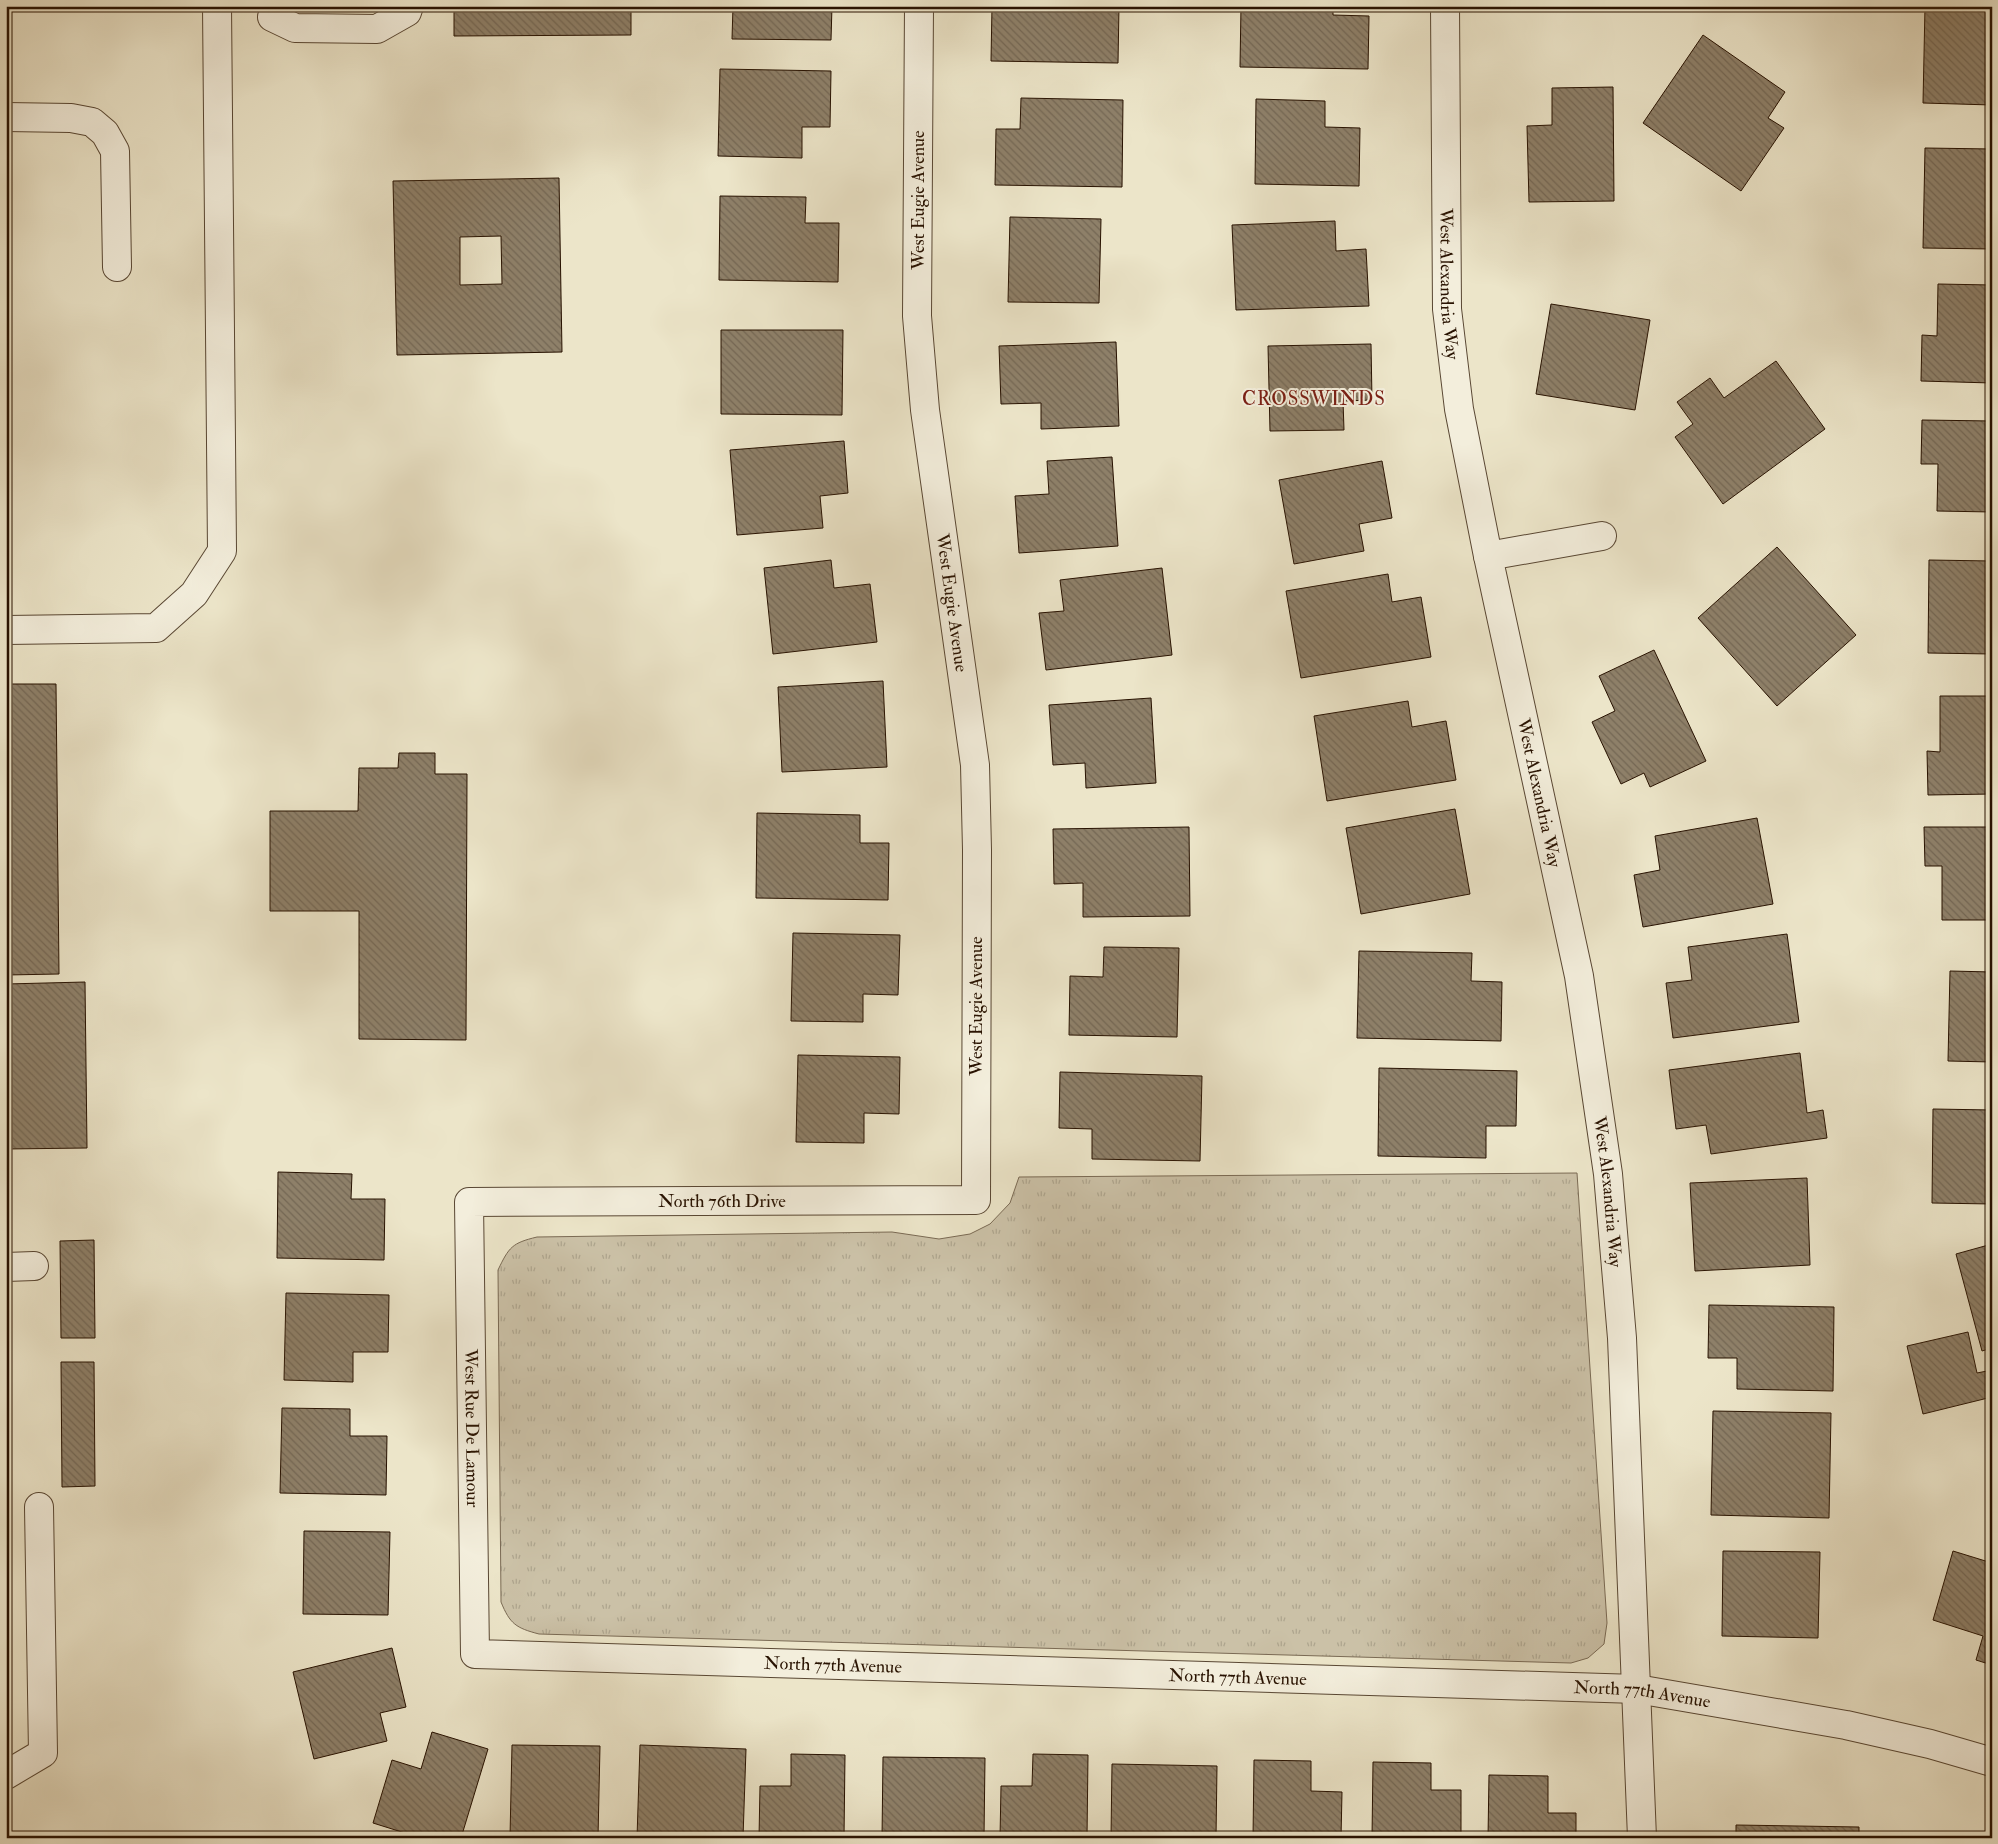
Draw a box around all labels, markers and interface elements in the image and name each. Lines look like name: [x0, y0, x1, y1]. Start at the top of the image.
street label: West Eugie Avenue: [907, 130, 930, 271]
street label: West Alexandria Way: [1434, 207, 1464, 362]
district label: CROSSWINDS: [1242, 387, 1386, 411]
street label: West Eugie Avenue: [930, 531, 973, 674]
street label: West Alexandria Way: [1511, 715, 1566, 871]
street label: West Eugie Avenue: [965, 936, 988, 1077]
street label: West Alexandria Way: [1588, 1114, 1627, 1269]
street label: North 76th Drive: [658, 1190, 786, 1213]
street label: West Rue De Lamour: [459, 1348, 484, 1508]
street label: North 77th Avenue: [764, 1652, 903, 1679]
street label: North 77th Avenue: [1168, 1664, 1308, 1691]
street label: North 77th Avenue: [1573, 1676, 1713, 1714]

